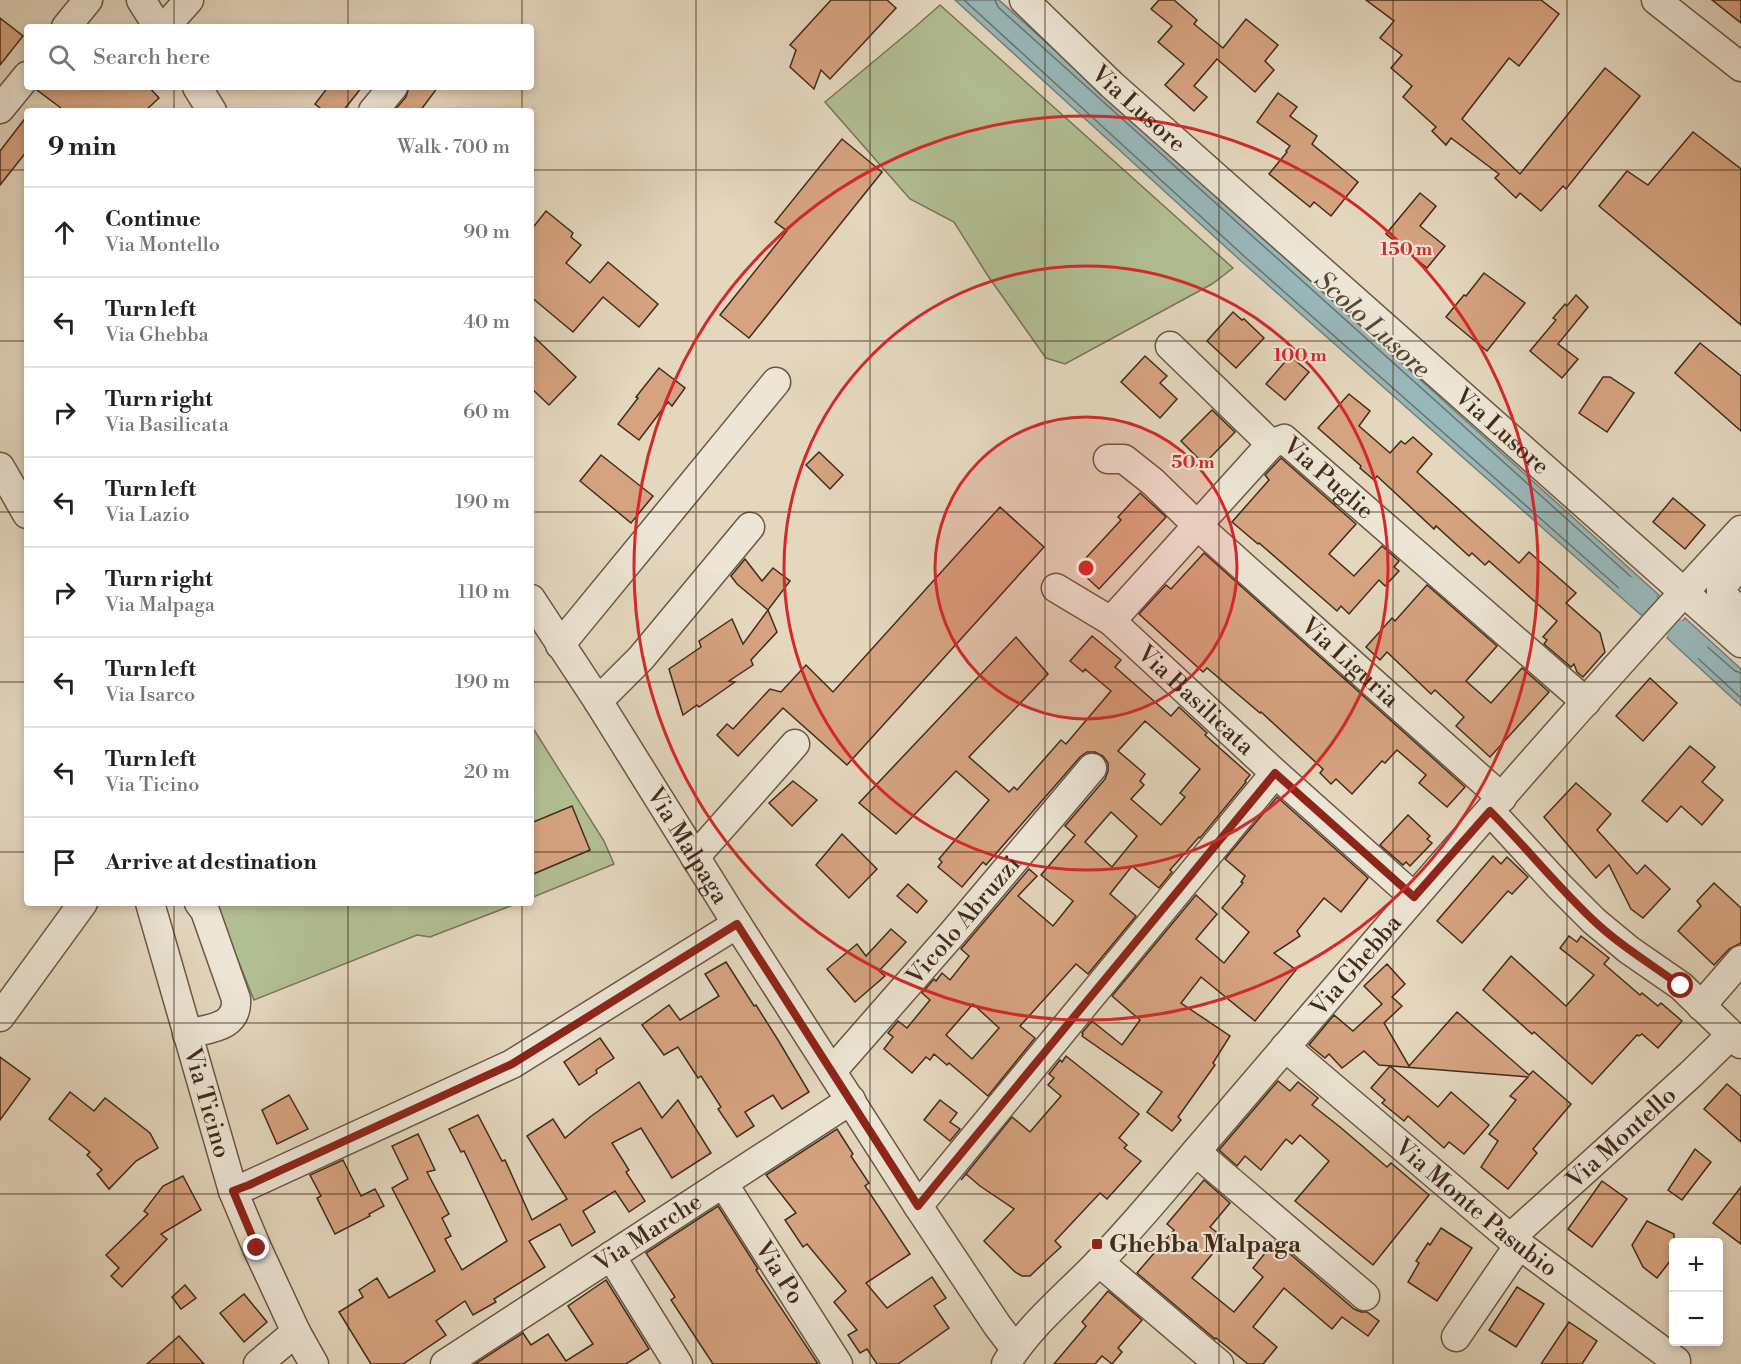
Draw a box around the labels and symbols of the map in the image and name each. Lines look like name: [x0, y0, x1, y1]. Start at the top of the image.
street label: Via Lusore: [1084, 58, 1192, 159]
text: 150 m: [1380, 238, 1433, 261]
water label: Scolo Lusore: [1308, 264, 1437, 385]
text: 100 m: [1273, 344, 1327, 367]
street label: Via Lusore: [1447, 381, 1555, 482]
street label: Via Puglie: [1276, 430, 1380, 526]
text: 50 m: [1171, 451, 1215, 474]
centre of rings: [1076, 558, 1096, 578]
street label: Via Liguria: [1293, 610, 1405, 715]
street label: Via Basilicata: [1130, 638, 1261, 763]
street label: Via Malpaga: [639, 781, 735, 910]
street label: Vicolo Abruzzi: [900, 850, 1027, 992]
street label: Via Ghebba: [1304, 908, 1409, 1023]
route start: [1667, 972, 1693, 998]
street label: Via Ticino: [176, 1044, 237, 1162]
street label: Via Montello: [1560, 1081, 1683, 1196]
street label: Via Monte Pasubio: [1388, 1132, 1563, 1284]
street label: Via Marche: [588, 1187, 708, 1279]
place label: Ghebba Malpaga: [1109, 1230, 1302, 1260]
route end: [243, 1234, 269, 1260]
street label: Via Po: [747, 1235, 810, 1310]
marker: Ghebba Malpaga: [1090, 1237, 1104, 1251]

